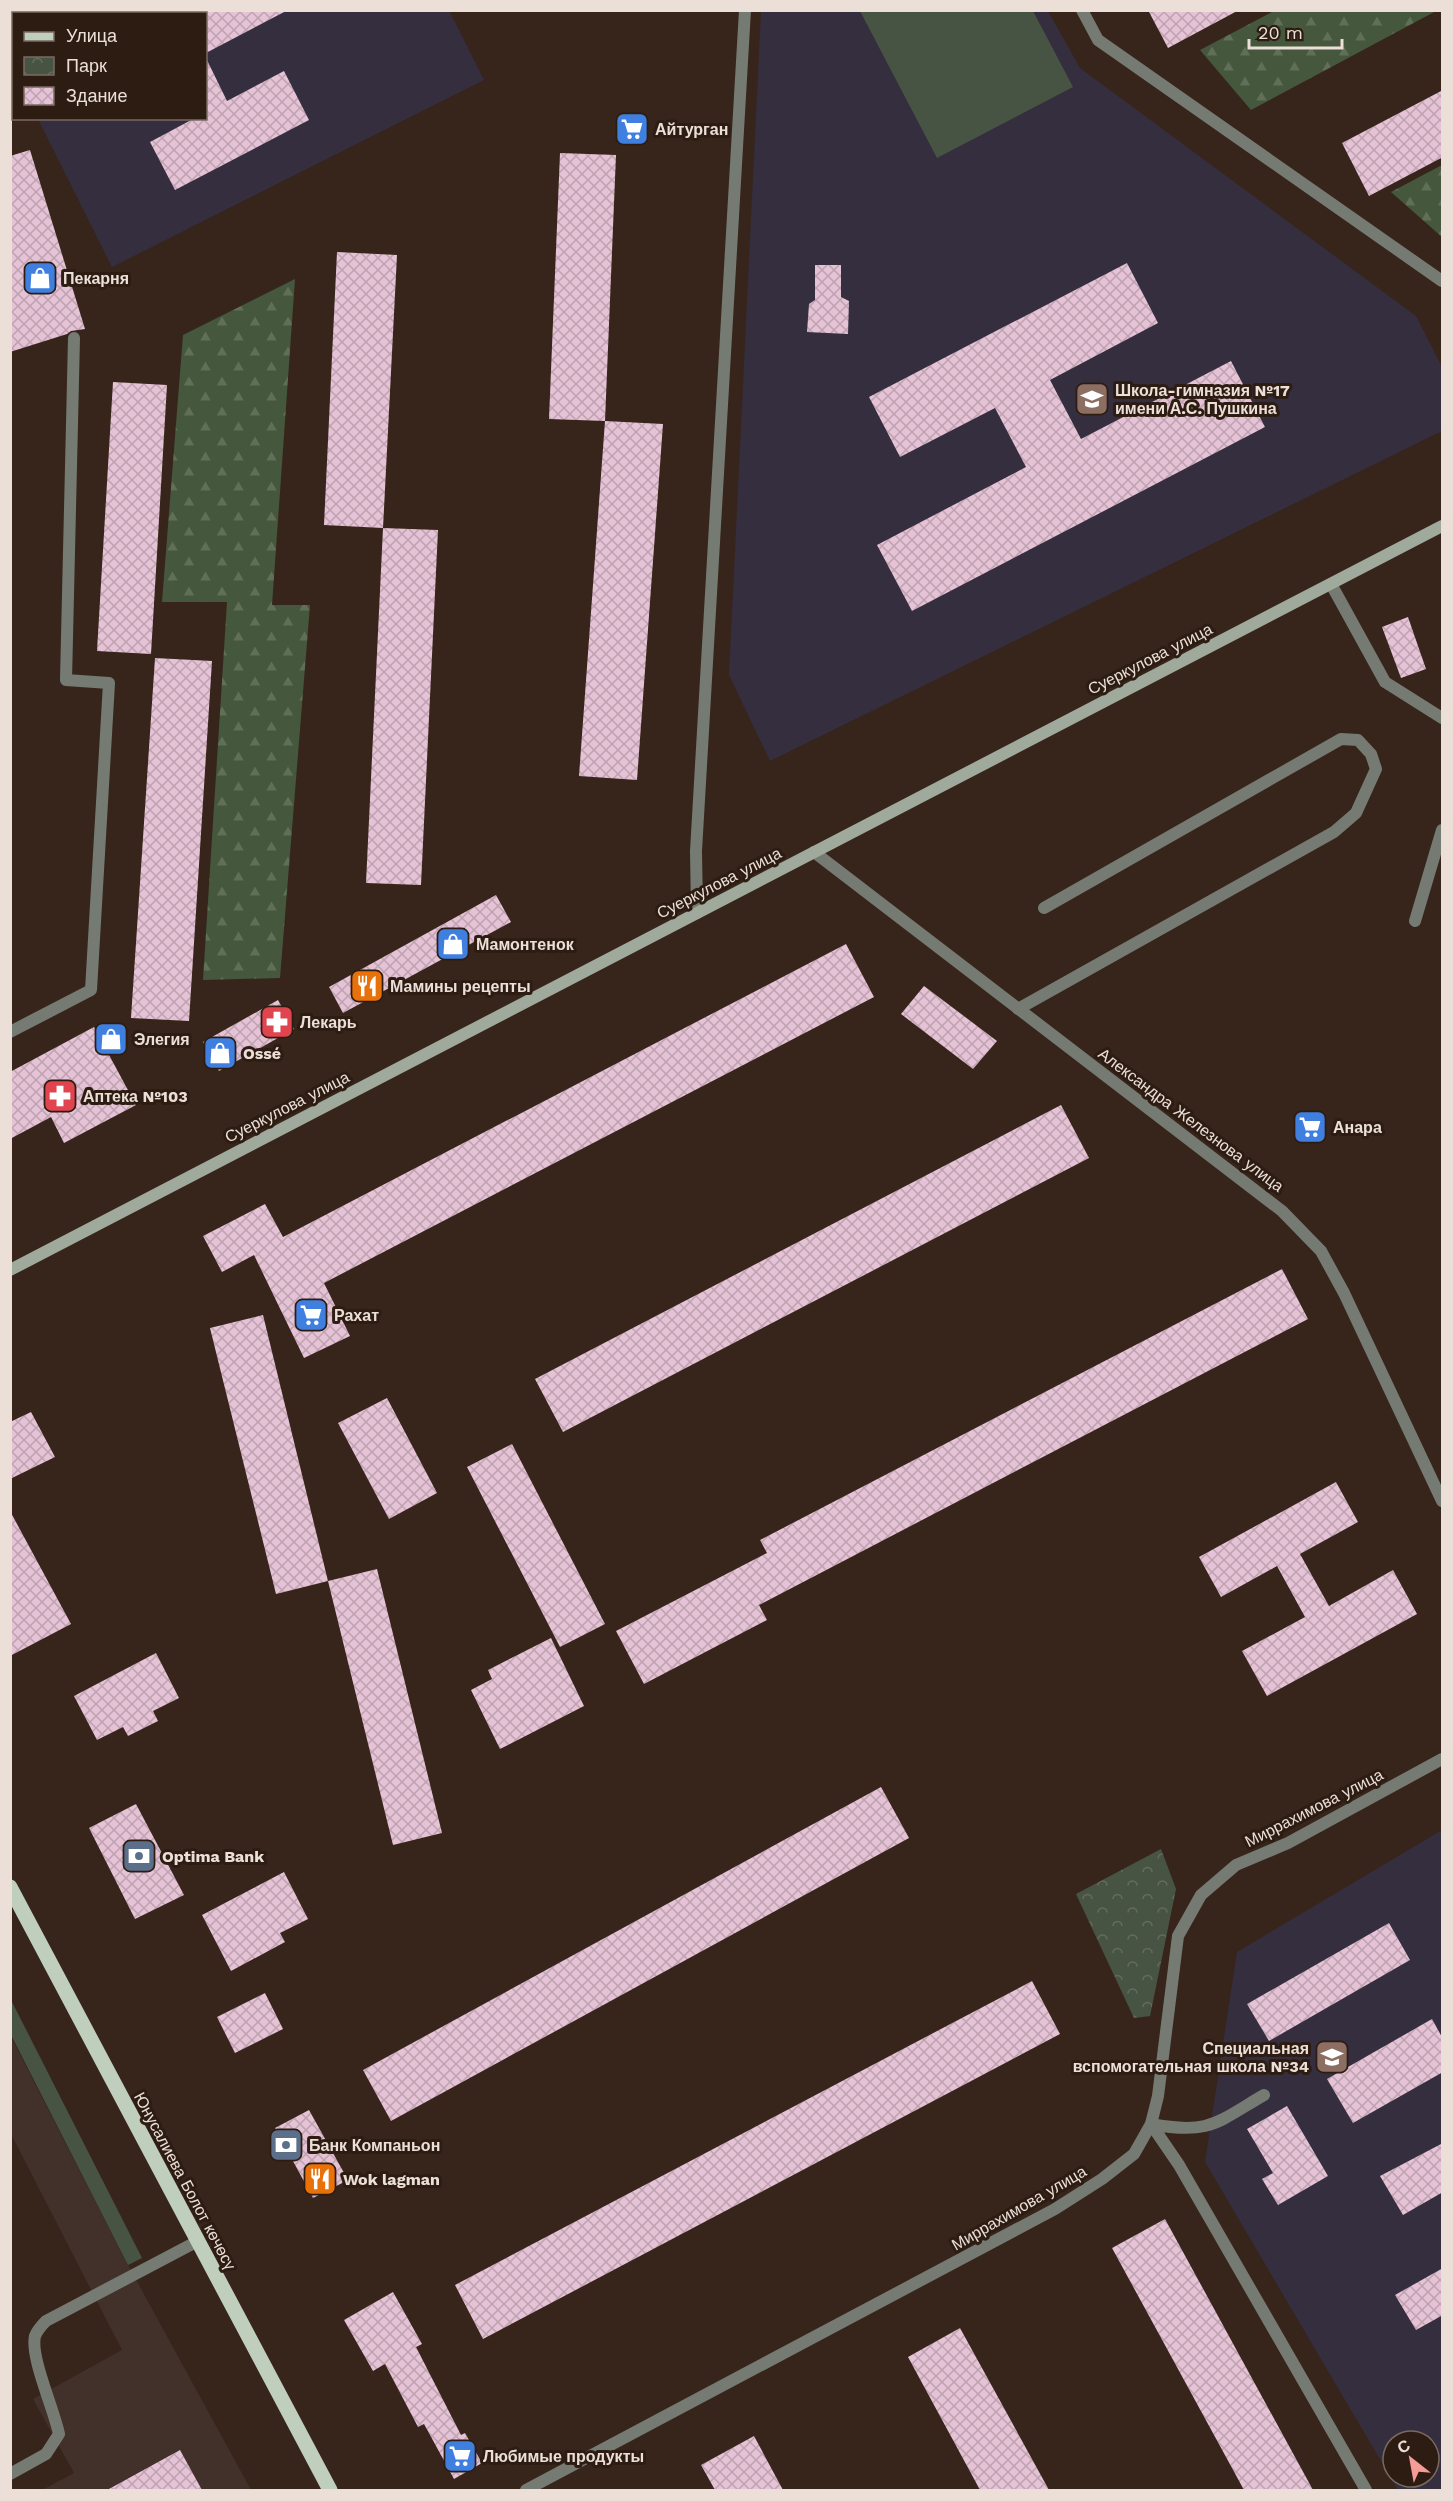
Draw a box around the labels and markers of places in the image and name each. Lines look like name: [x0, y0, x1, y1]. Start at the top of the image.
supermarket icon: Айтурган: [614, 111, 650, 147]
place label: Айтурган: [655, 120, 728, 139]
shop icon: Пекарня: [22, 260, 58, 296]
place label: Пекарня: [63, 269, 129, 288]
school or university icon: Школа-гимназия №17 имени А.С. Пушкина: [1074, 381, 1110, 417]
place label: Школа-гимназия №17 имени А.С. Пушкина: [1115, 381, 1290, 418]
shop icon: Мамонтенок: [435, 926, 471, 962]
place label: Мамонтенок: [476, 935, 575, 954]
restaurant icon: Мамины рецепты: [349, 968, 385, 1004]
place label: Мамины рецепты: [390, 977, 531, 996]
pharmacy icon: Лекарь: [259, 1004, 295, 1040]
place label: Лекарь: [300, 1013, 357, 1032]
shop icon: Элегия: [93, 1021, 129, 1057]
place label: Элегия: [134, 1030, 190, 1049]
shop icon: Ossé: [202, 1035, 238, 1071]
place label: Ossé: [243, 1044, 281, 1063]
pharmacy icon: Аптека №103: [42, 1078, 78, 1114]
place label: Аптека №103: [83, 1087, 188, 1106]
supermarket icon: Анара: [1292, 1109, 1328, 1145]
place label: Анара: [1333, 1118, 1382, 1137]
supermarket icon: Рахат: [293, 1297, 329, 1333]
place label: Рахат: [334, 1306, 379, 1325]
bank icon: Optima Bank: [121, 1838, 157, 1874]
place label: Optima Bank: [162, 1847, 264, 1866]
place label: Специальная вспомогательная школа №34: [1073, 2039, 1309, 2076]
school or university icon: Специальная вспомогательная школа №34: [1314, 2039, 1350, 2075]
bank icon: Банк Компаньон: [268, 2127, 304, 2163]
place label: Банк Компаньон: [309, 2136, 440, 2155]
restaurant icon: Wok lagman: [302, 2161, 338, 2197]
place label: Wok lagman: [343, 2170, 440, 2189]
supermarket icon: Любимые продукты: [442, 2438, 478, 2474]
place label: Любимые продукты: [483, 2447, 644, 2466]

